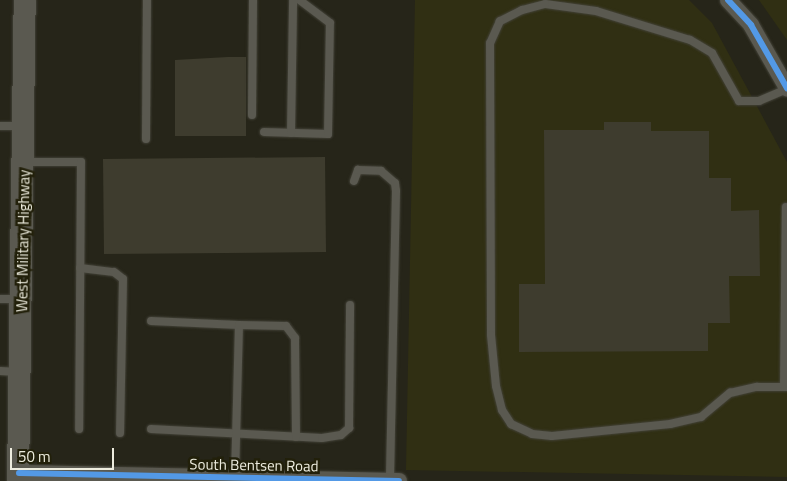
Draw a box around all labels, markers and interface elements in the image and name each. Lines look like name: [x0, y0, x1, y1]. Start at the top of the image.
street label: West Military Highway: [13, 170, 33, 312]
scale bar: [12, 438, 116, 470]
text: 50 m: [18, 445, 51, 468]
street label: South Bentsen Road: [189, 455, 319, 475]

